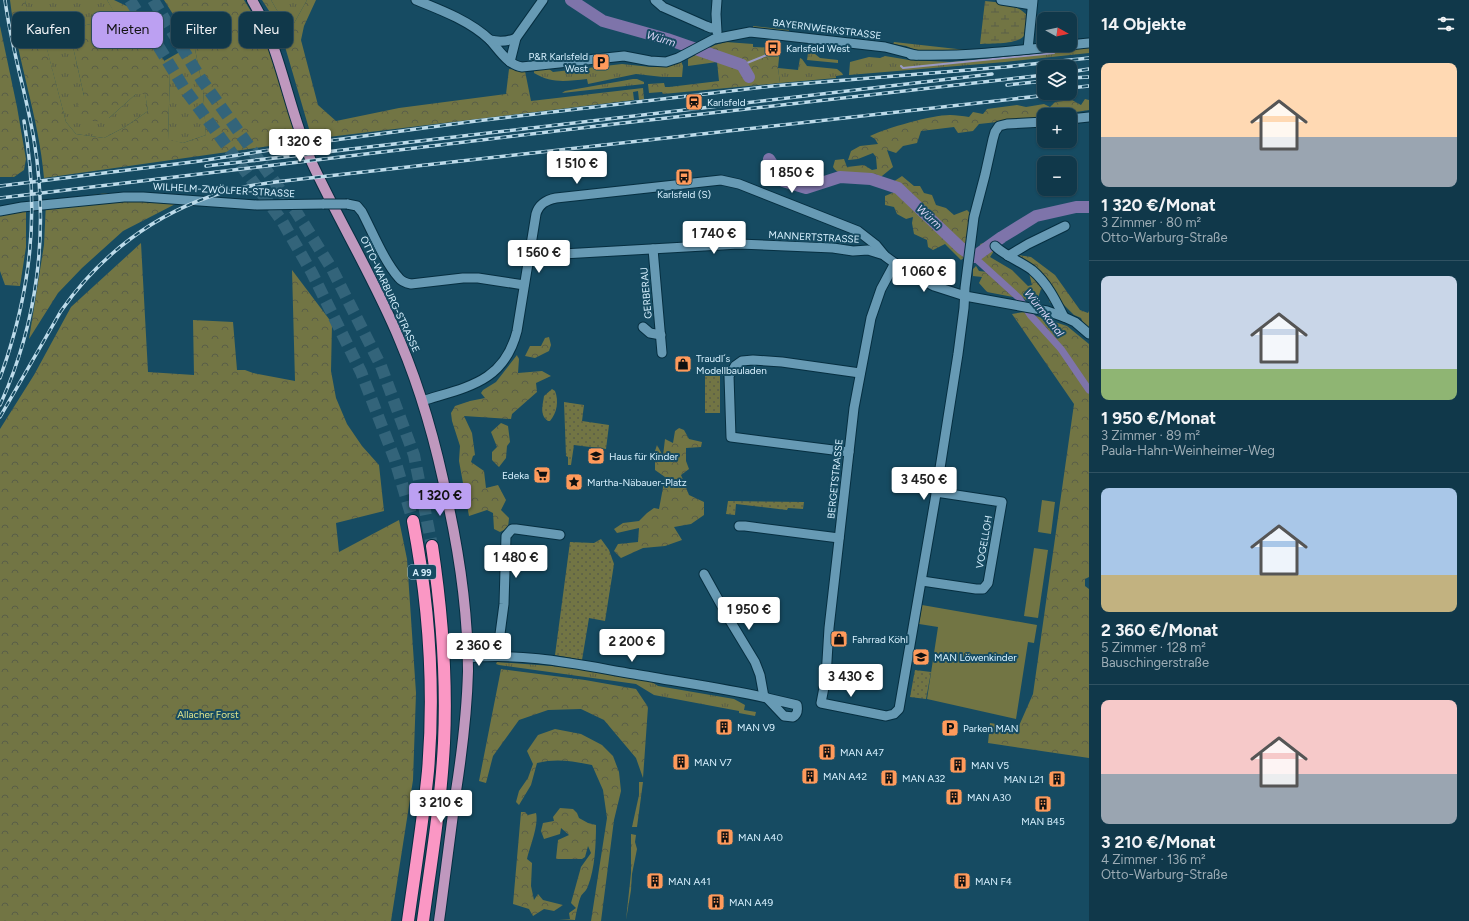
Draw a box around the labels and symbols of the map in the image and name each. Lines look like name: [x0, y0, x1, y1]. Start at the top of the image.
north arrow: [1037, 12, 1077, 52]
street label: BAYERNWERKSTRASSE: [772, 16, 882, 42]
water label: Würm: [645, 28, 678, 50]
bus stop icon: Karlsfeld West: [763, 38, 783, 58]
place label: Karlsfeld West: [786, 42, 850, 55]
place label: P&R Karlsfeld West: [529, 50, 588, 75]
parking icon: P&R Karlsfeld West: [591, 52, 611, 72]
station icon: Karlsfeld: [684, 92, 704, 112]
place label: Karlsfeld: [707, 96, 746, 109]
pin: 1 320 €: [263, 129, 337, 163]
pin: 1 510 €: [540, 151, 614, 185]
pin: 1 850 €: [755, 160, 829, 194]
bus stop icon: Karlsfeld (S): [674, 167, 694, 187]
street label: WILHELM-ZWÖLFER-STRASSE: [153, 180, 296, 200]
place label: Karlsfeld (S): [657, 188, 711, 201]
water label: Würm: [914, 202, 945, 232]
pin: 1 740 €: [677, 221, 751, 255]
street label: MANNERTSTRASSE: [768, 228, 860, 246]
street label: OTTO-WARBURG-STRASSE: [357, 234, 423, 354]
pin: 1 560 €: [502, 240, 576, 274]
pin: 1 060 €: [887, 259, 961, 293]
street label: GERBERAU: [637, 267, 655, 319]
water label: Würmkanal: [1021, 287, 1067, 340]
place label: Traudl´s Modellbauladen: [696, 352, 767, 377]
shop icon: Traudl´s Modellbauladen: [673, 354, 693, 374]
street label: BERGETSTRASSE: [824, 438, 846, 520]
school or university icon: Haus für Kinder: [586, 446, 606, 466]
place label: Haus für Kinder: [609, 450, 679, 463]
supermarket icon: Edeka: [532, 465, 552, 485]
pin: 3 450 €: [887, 467, 961, 501]
place label: Edeka: [502, 469, 529, 482]
place icon: Martha-Näbauer-Platz: [564, 472, 584, 492]
place label: Martha-Näbauer-Platz: [587, 476, 687, 489]
pin: 1 320 €: [403, 483, 477, 517]
street label: VOGELLOH: [973, 514, 995, 570]
pin: 1 480 €: [479, 545, 553, 579]
road number: A 99: [408, 565, 436, 579]
pin: 1 950 €: [712, 597, 786, 631]
pin: 2 200 €: [595, 629, 669, 663]
shop icon: Fahrrad Köhl: [829, 629, 849, 649]
pin: 2 360 €: [442, 633, 516, 667]
place label: Fahrrad Köhl: [852, 633, 908, 646]
school or university icon: MAN Löwenkinder: [911, 647, 931, 667]
place label: MAN Löwenkinder: [934, 651, 1017, 664]
pin: 3 430 €: [814, 664, 888, 698]
park label: Allacher Forst: [177, 708, 239, 721]
building icon: MAN V9: [714, 717, 734, 737]
parking icon: Parken MAN: [940, 718, 960, 738]
place label: MAN V9: [737, 721, 775, 734]
place label: Parken MAN: [963, 722, 1018, 735]
building icon: MAN A47: [817, 742, 837, 762]
place label: MAN A47: [840, 746, 884, 759]
building icon: MAN V7: [671, 752, 691, 772]
building icon: MAN V5: [948, 755, 968, 775]
place label: MAN V7: [694, 756, 732, 769]
place label: MAN V5: [971, 759, 1009, 772]
building icon: MAN A42: [800, 766, 820, 786]
building icon: MAN A32: [879, 768, 899, 788]
building icon: MAN L21: [1047, 769, 1067, 789]
place label: MAN A42: [823, 770, 867, 783]
place label: MAN A32: [902, 772, 945, 785]
place label: MAN L21: [1004, 773, 1044, 786]
building icon: MAN A30: [944, 787, 964, 807]
pin: 3 210 €: [404, 790, 478, 824]
place label: MAN A30: [967, 791, 1011, 804]
building icon: MAN B45: [1033, 794, 1053, 814]
place label: MAN B45: [1021, 815, 1065, 828]
building icon: MAN A40: [715, 827, 735, 847]
place label: MAN A40: [738, 831, 783, 844]
building icon: MAN A41: [645, 871, 665, 891]
building icon: MAN F4: [952, 871, 972, 891]
place label: MAN A41: [668, 875, 711, 888]
place label: MAN F4: [975, 875, 1012, 888]
building icon: MAN A49: [706, 892, 726, 912]
place label: MAN A49: [729, 896, 773, 909]

